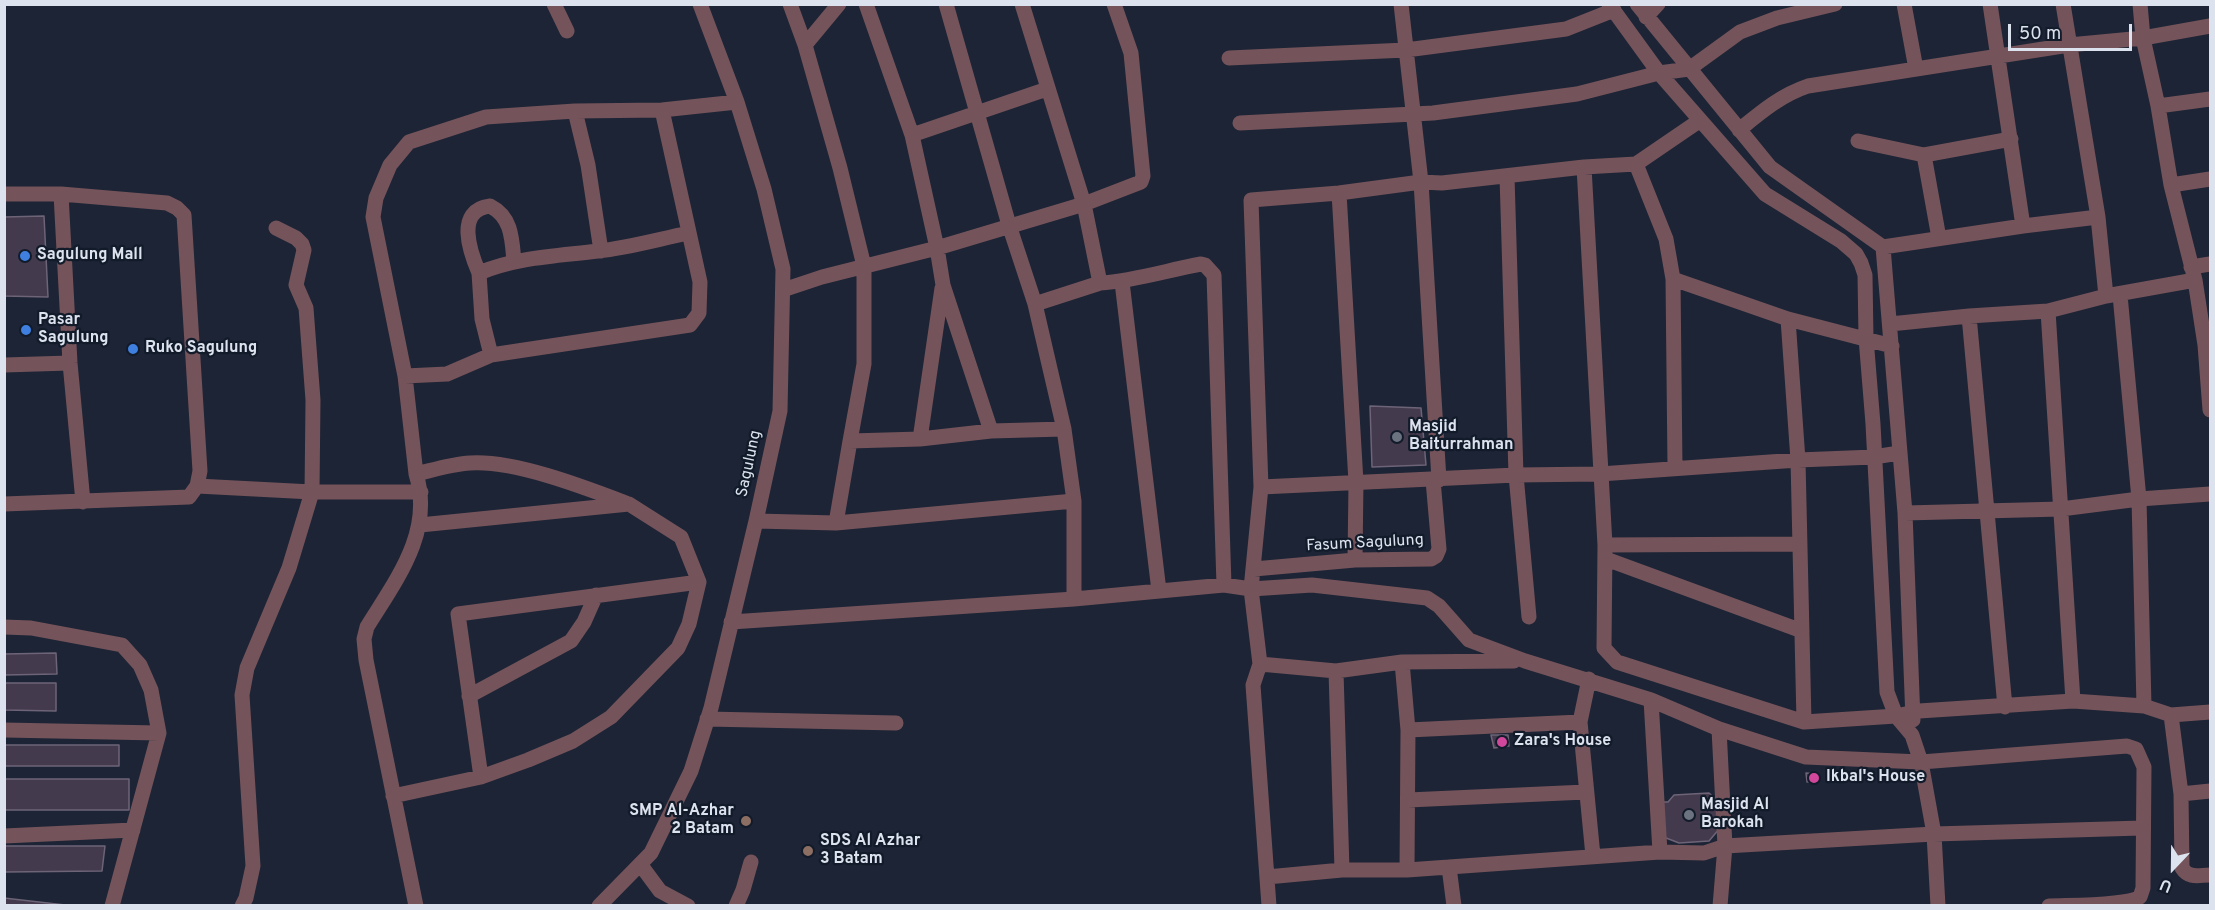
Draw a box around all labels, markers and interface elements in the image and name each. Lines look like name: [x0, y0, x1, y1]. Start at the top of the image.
scale bar: [2011, 12, 2136, 50]
text: 50 m: [2019, 23, 2061, 46]
place label: Sagulung Mall: [37, 246, 143, 266]
marker: Sagulung Mall: [18, 249, 32, 263]
place label: Pasar Sagulung: [38, 311, 108, 349]
marker: Pasar Sagulung: [19, 323, 33, 337]
place label: Ruko Sagulung: [145, 339, 257, 359]
marker: Ruko Sagulung: [126, 342, 140, 356]
place label: Masjid Baiturrahman: [1409, 418, 1514, 456]
street label: Sagulung: [734, 429, 766, 499]
marker: Masjid Baiturrahman: [1390, 430, 1404, 444]
street label: Fasum Sagulung: [1306, 531, 1424, 557]
place label: Zara's House: [1514, 732, 1611, 752]
marker: Zara's House: [1495, 735, 1509, 749]
place label: Ikbal's House: [1826, 768, 1925, 788]
marker: Ikbal's House: [1807, 771, 1821, 785]
place label: Masjid Al Barokah: [1701, 796, 1769, 834]
place label: SMP Al-Azhar 2 Batam: [629, 802, 734, 840]
marker: Masjid Al Barokah: [1682, 808, 1696, 822]
marker: SMP Al-Azhar 2 Batam: [739, 814, 753, 828]
place label: SDS Al Azhar 3 Batam: [820, 832, 920, 870]
north arrow: [2143, 838, 2203, 898]
marker: SDS Al Azhar 3 Batam: [801, 844, 815, 858]
text: U: [2157, 873, 2175, 896]

